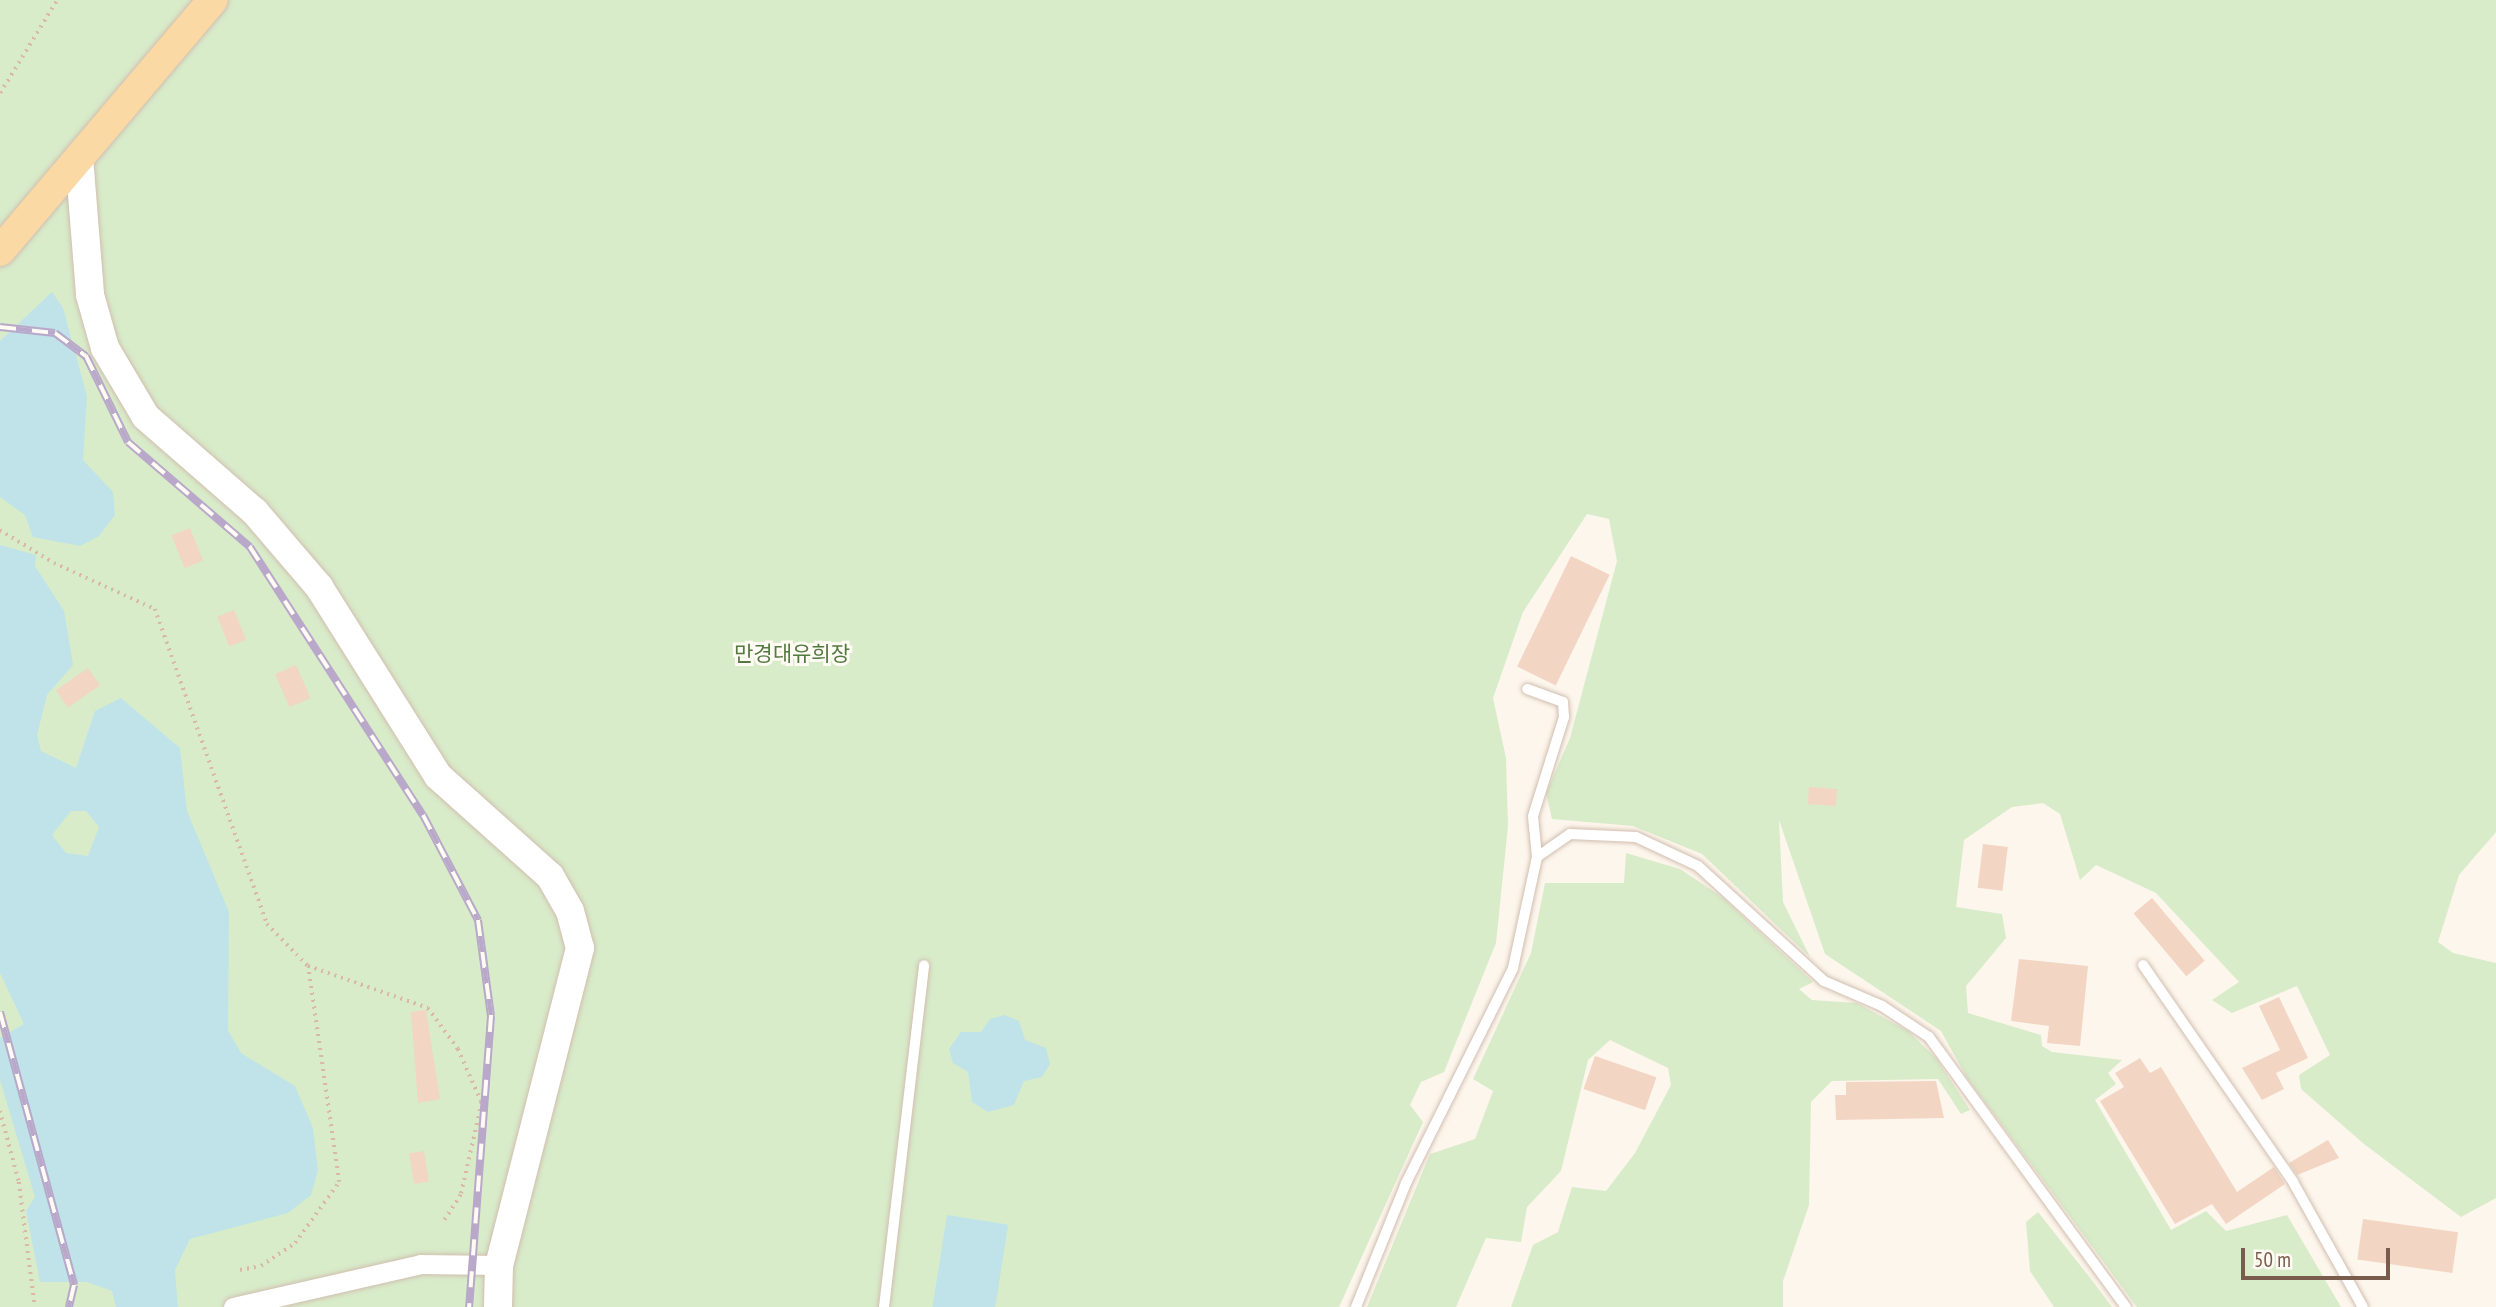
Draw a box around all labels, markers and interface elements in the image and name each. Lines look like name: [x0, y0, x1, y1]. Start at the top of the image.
park label: 만경대유희장: [734, 641, 850, 667]
scale bar: [2244, 1234, 2393, 1278]
text: 50 m: [2254, 1246, 2291, 1273]

